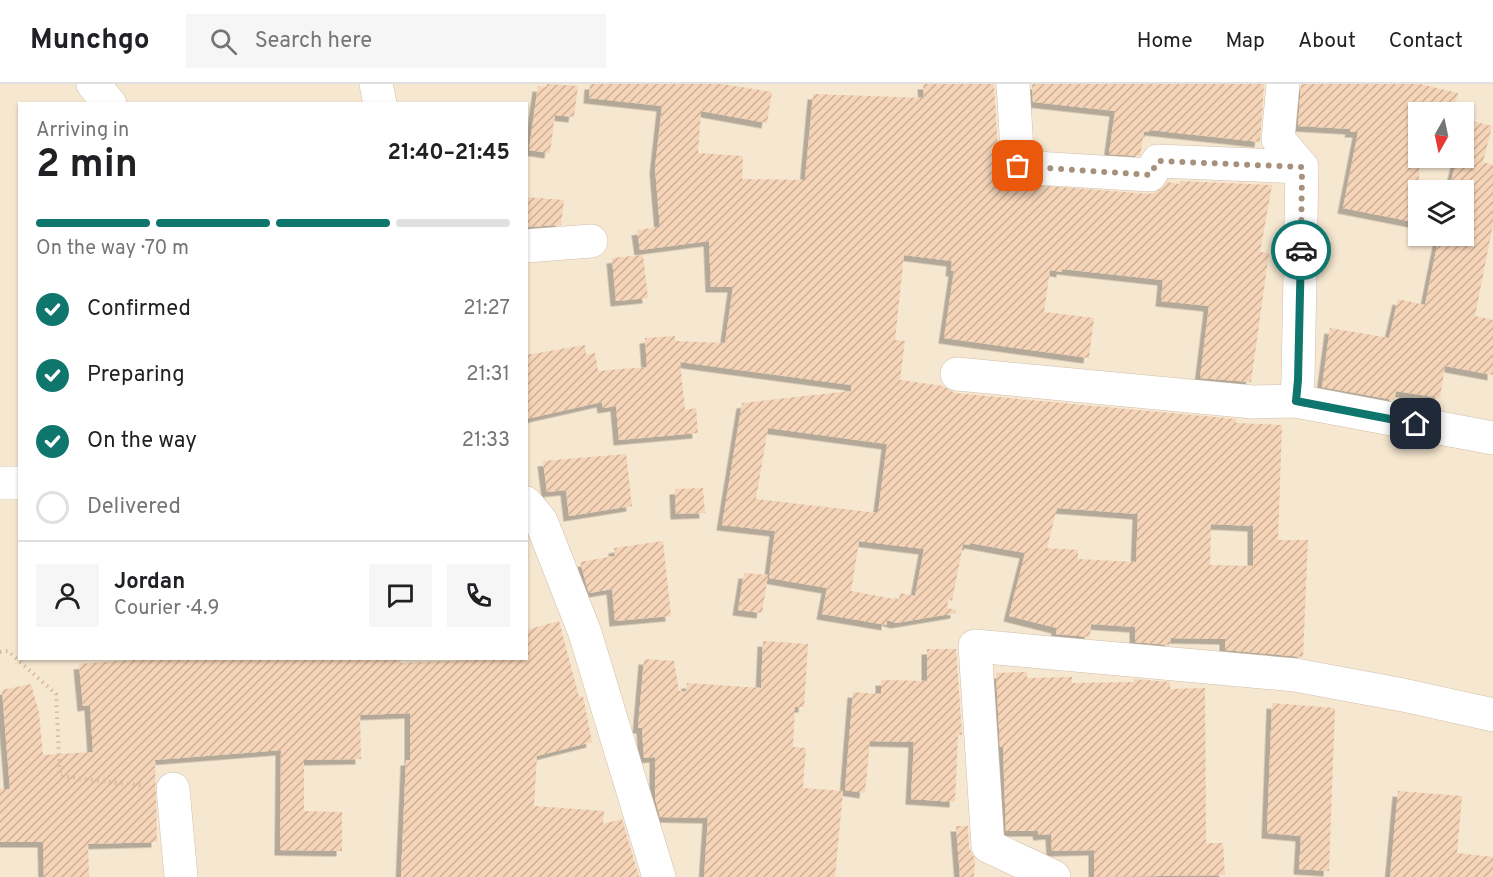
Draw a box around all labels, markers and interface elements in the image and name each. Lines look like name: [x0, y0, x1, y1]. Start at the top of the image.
search box: [186, 14, 606, 68]
text: Munchgo: [30, 23, 150, 59]
icon: search: [207, 25, 240, 58]
text: Search here: [255, 28, 372, 55]
text: Home: [1137, 28, 1193, 55]
text: Map: [1226, 28, 1265, 55]
text: About: [1298, 28, 1356, 55]
text: Contact: [1389, 28, 1463, 55]
north arrow: [1408, 102, 1474, 168]
map controls: [1408, 102, 1474, 246]
text: Arriving in: [36, 118, 129, 144]
text: 21:40–21:45: [388, 140, 510, 167]
pin: [992, 140, 1043, 191]
text: 2 min: [36, 142, 138, 191]
icon: bag: [1001, 149, 1034, 182]
button: layers: [1408, 180, 1474, 246]
courier: [1271, 220, 1331, 280]
icon: car: [1285, 234, 1318, 267]
text: On the way · 70 m: [36, 236, 189, 262]
icon: check: [36, 293, 69, 326]
text: Confirmed: [87, 296, 191, 323]
text: 21:27: [463, 296, 510, 322]
icon: check: [36, 359, 69, 392]
text: Preparing: [87, 362, 185, 389]
text: 21:31: [466, 362, 510, 388]
pin: [1390, 398, 1441, 449]
icon: home: [1399, 407, 1432, 440]
icon: check: [36, 425, 69, 458]
text: On the way: [87, 428, 197, 455]
text: 21:33: [462, 428, 510, 454]
text: Delivered: [87, 494, 181, 521]
button: person: [36, 564, 99, 627]
button: chat: [369, 564, 432, 627]
button: phone: [447, 564, 510, 627]
text: Jordan: [114, 569, 185, 596]
text: Courier · 4.9: [114, 596, 219, 622]

